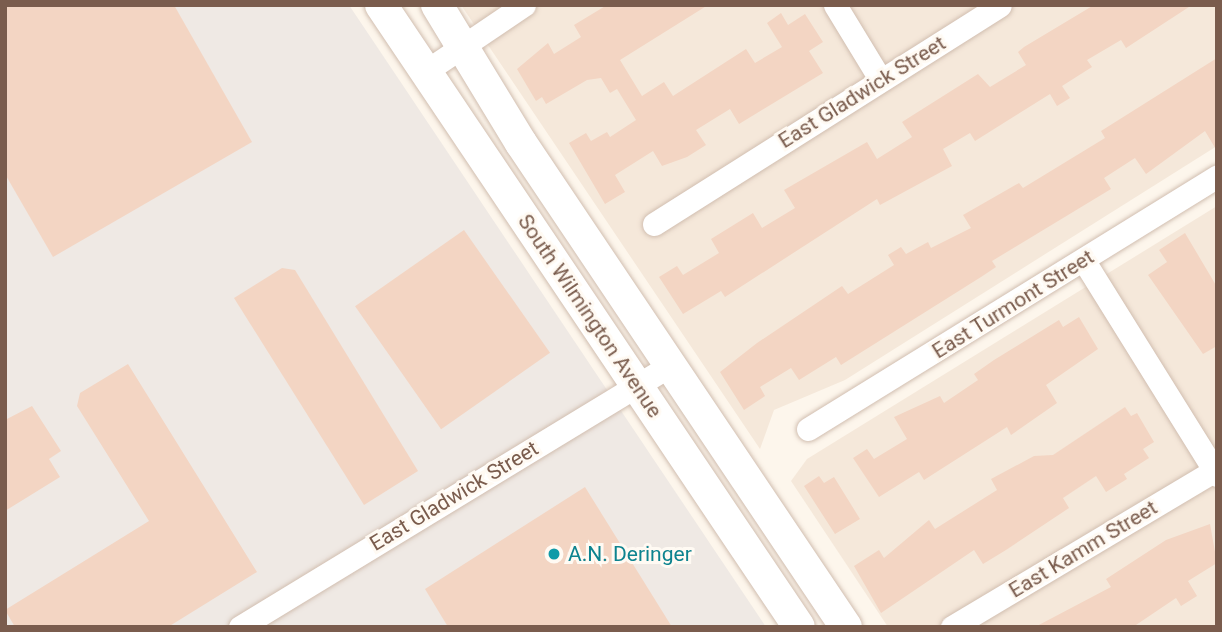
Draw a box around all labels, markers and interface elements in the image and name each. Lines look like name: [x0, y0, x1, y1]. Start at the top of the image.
street label: East Gladwick Street: [774, 30, 950, 154]
street label: South Wilmington Avenue: [513, 210, 667, 422]
street label: East Turmont Street: [927, 244, 1099, 364]
street label: East Gladwick Street: [365, 436, 543, 556]
street label: East Kamm Street: [1004, 495, 1162, 603]
place label: A.N. Deringer: [568, 541, 692, 567]
marker: A.N. Deringer: [546, 546, 562, 562]

